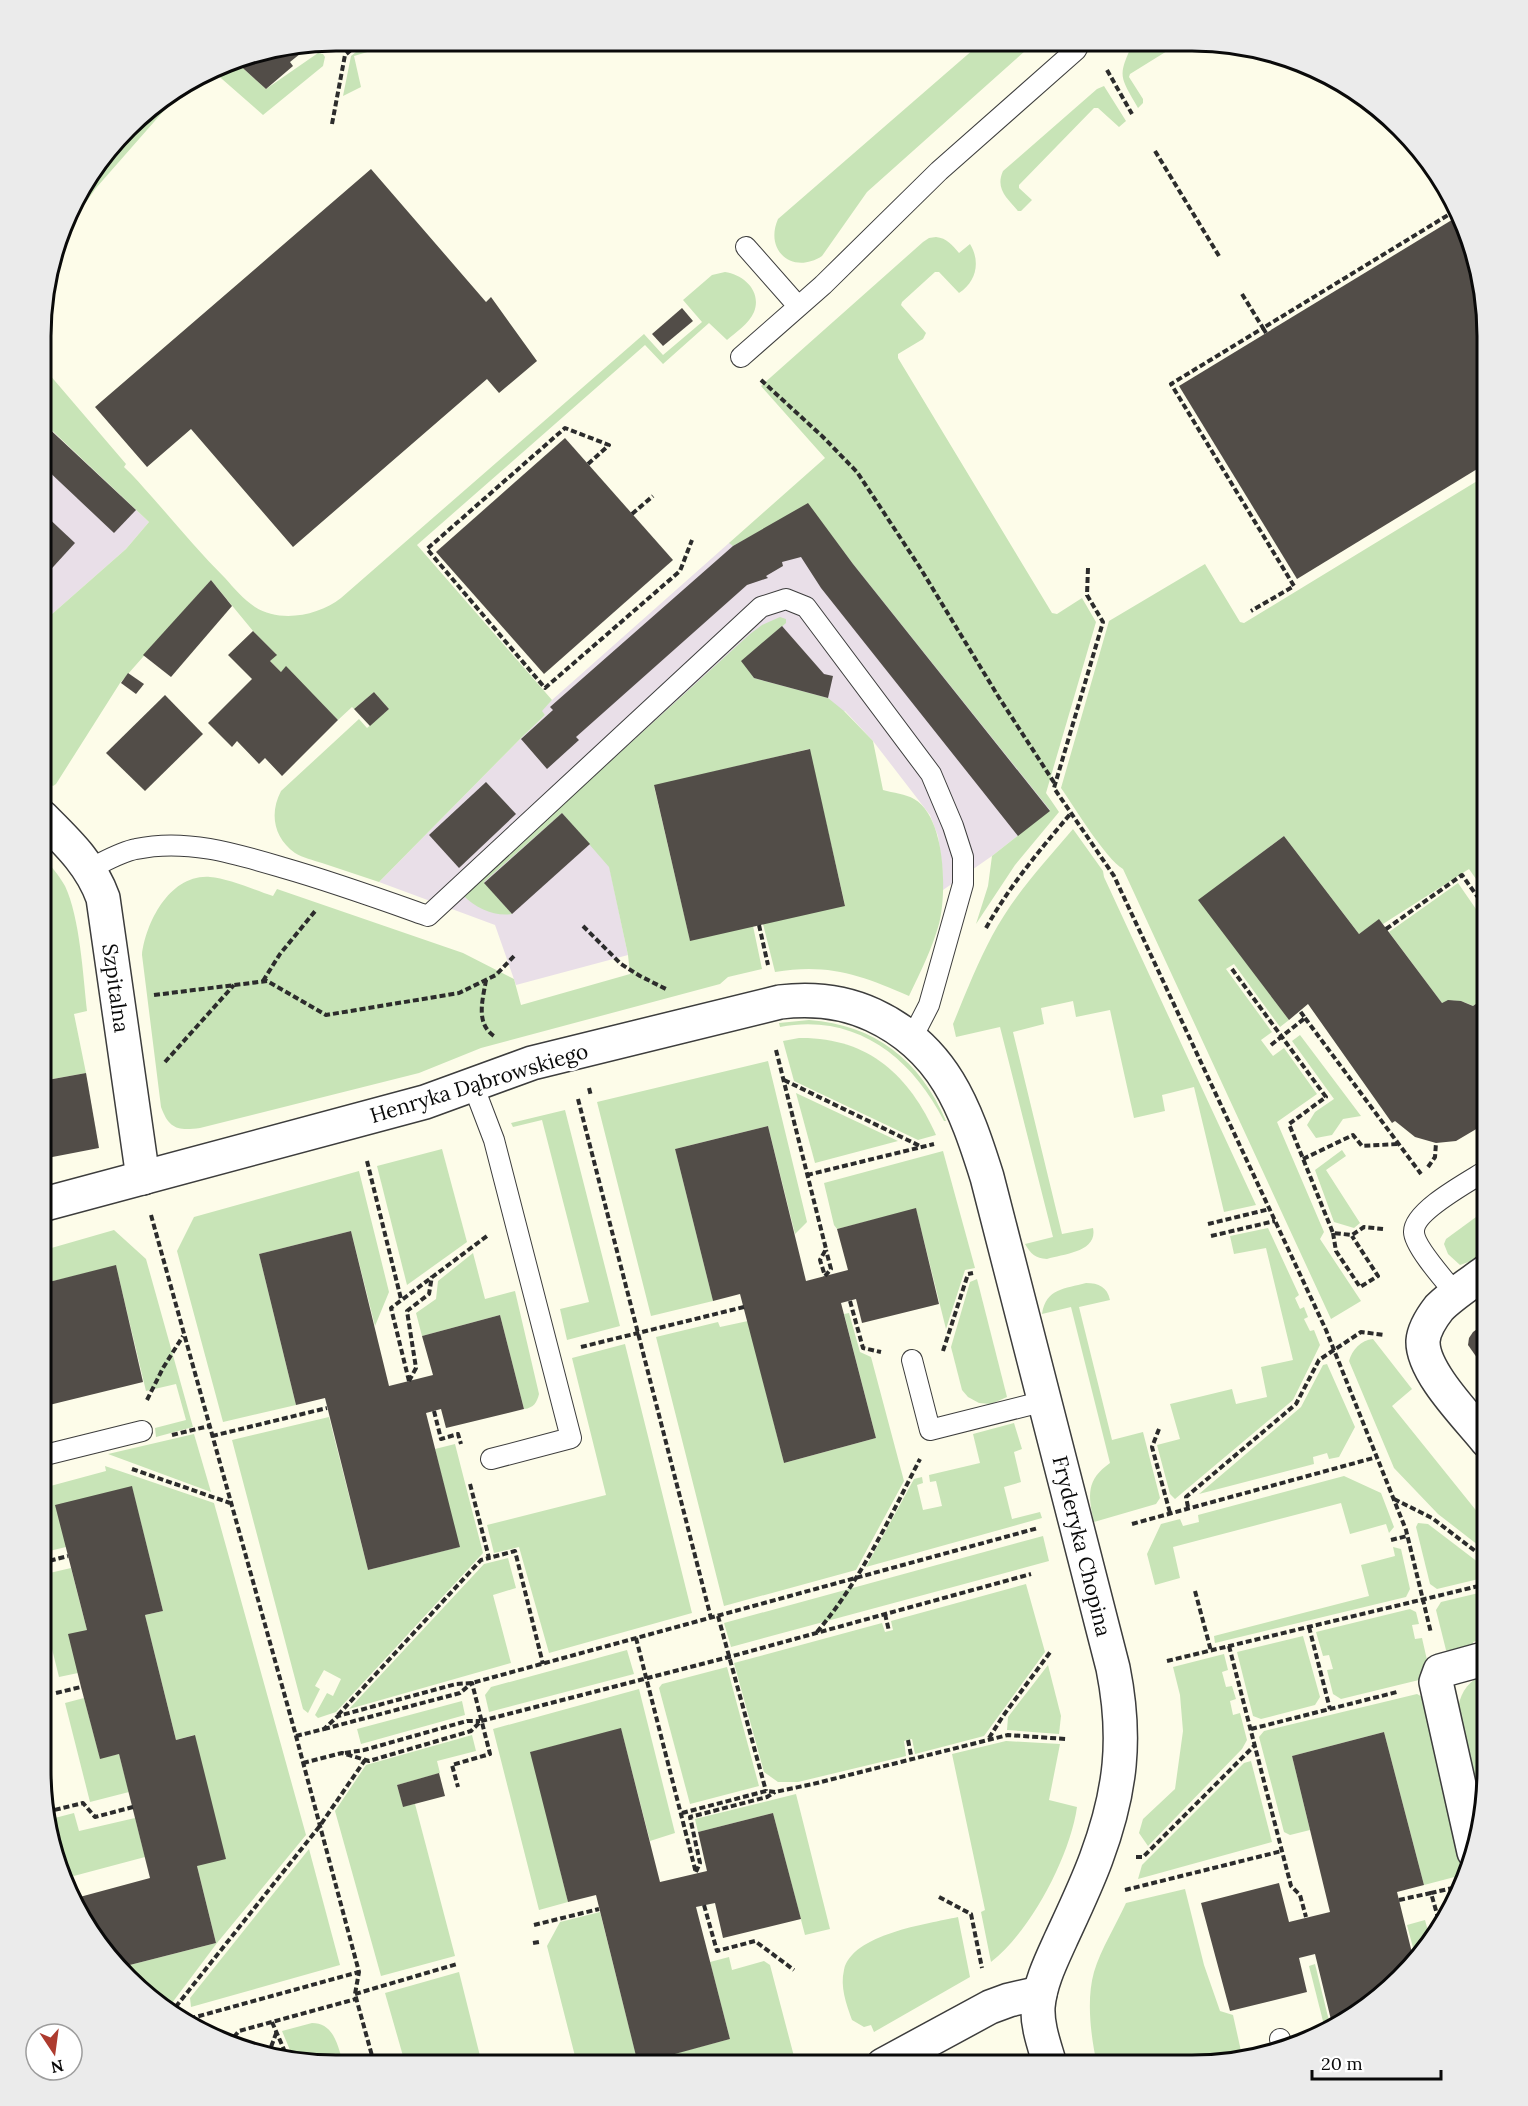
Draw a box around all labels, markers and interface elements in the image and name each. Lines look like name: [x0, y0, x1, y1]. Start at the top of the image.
street label: Szpitalna: [96, 942, 136, 1034]
street label: Henryka Dąbrowskiego: [367, 1037, 591, 1129]
street label: Fryderyka Chopina: [1046, 1453, 1118, 1639]
north arrow: [24, 2022, 84, 2082]
scale bar: [1312, 2043, 1441, 2081]
text: 20 m: [1321, 2052, 1363, 2075]
text: N: [49, 2055, 66, 2078]

